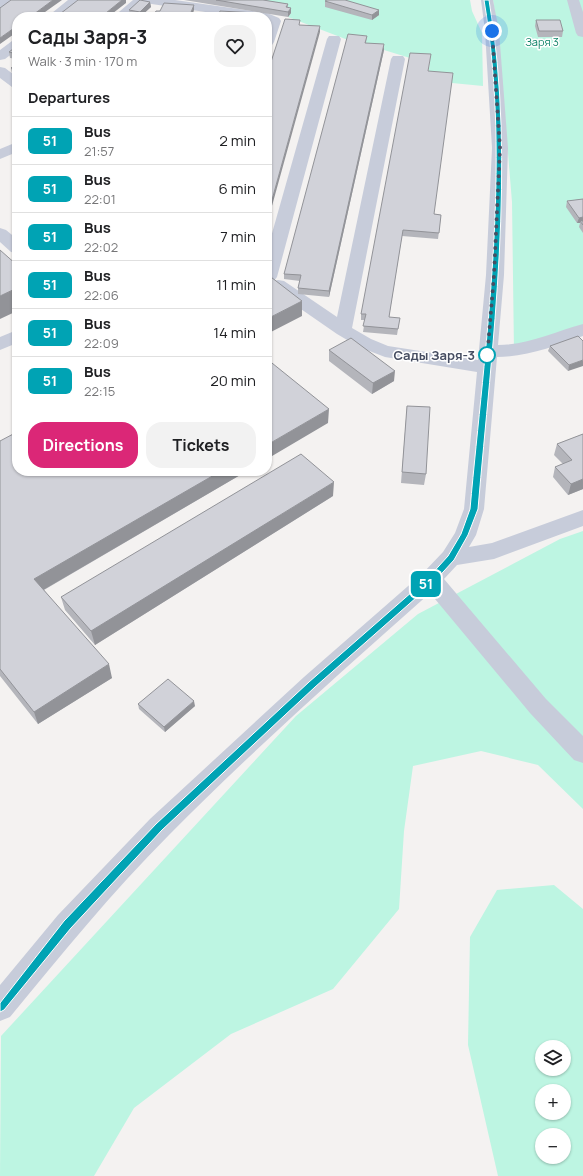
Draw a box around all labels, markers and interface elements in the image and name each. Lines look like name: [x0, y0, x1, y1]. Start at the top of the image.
your location: [482, 21, 502, 41]
text: Сады Заря-3: [28, 24, 147, 50]
button: heart: [214, 25, 256, 67]
park label: Заря 3: [525, 34, 559, 49]
text: Walk · 3 min · 170 m: [28, 52, 137, 70]
text: Departures: [28, 87, 110, 108]
text: Bus: [84, 121, 111, 142]
text: 2 min: [219, 130, 256, 151]
text: 51: [43, 131, 57, 150]
text: 21:57: [84, 142, 114, 160]
text: Bus: [84, 169, 111, 190]
text: 6 min: [219, 178, 256, 199]
text: 51: [43, 179, 57, 198]
text: 22:01: [84, 190, 116, 208]
text: Bus: [84, 217, 111, 238]
text: 7 min: [220, 226, 256, 247]
text: 51: [43, 227, 57, 246]
text: 22:02: [84, 238, 118, 256]
text: Bus: [84, 265, 111, 286]
text: 11 min: [216, 274, 256, 295]
text: 51: [43, 275, 57, 294]
text: 22:06: [84, 286, 119, 304]
text: Bus: [84, 313, 111, 334]
text: 14 min: [213, 322, 256, 343]
text: 51: [43, 323, 57, 342]
text: 22:09: [84, 334, 119, 352]
place label: Сады Заря-3: [393, 346, 475, 364]
marker: Сады Заря-3: [478, 346, 496, 364]
text: Bus: [84, 361, 111, 382]
text: 20 min: [210, 370, 256, 391]
text: 51: [43, 371, 57, 390]
text: 22:15: [84, 382, 115, 400]
button: Directions: [28, 422, 138, 468]
button: Tickets: [146, 422, 256, 468]
line badge: 51: [408, 571, 444, 597]
text: 51: [419, 574, 433, 593]
map controls: [535, 1040, 571, 1164]
button: layers: [535, 1040, 571, 1076]
button: +: [535, 1084, 571, 1120]
button: −: [535, 1128, 571, 1164]

